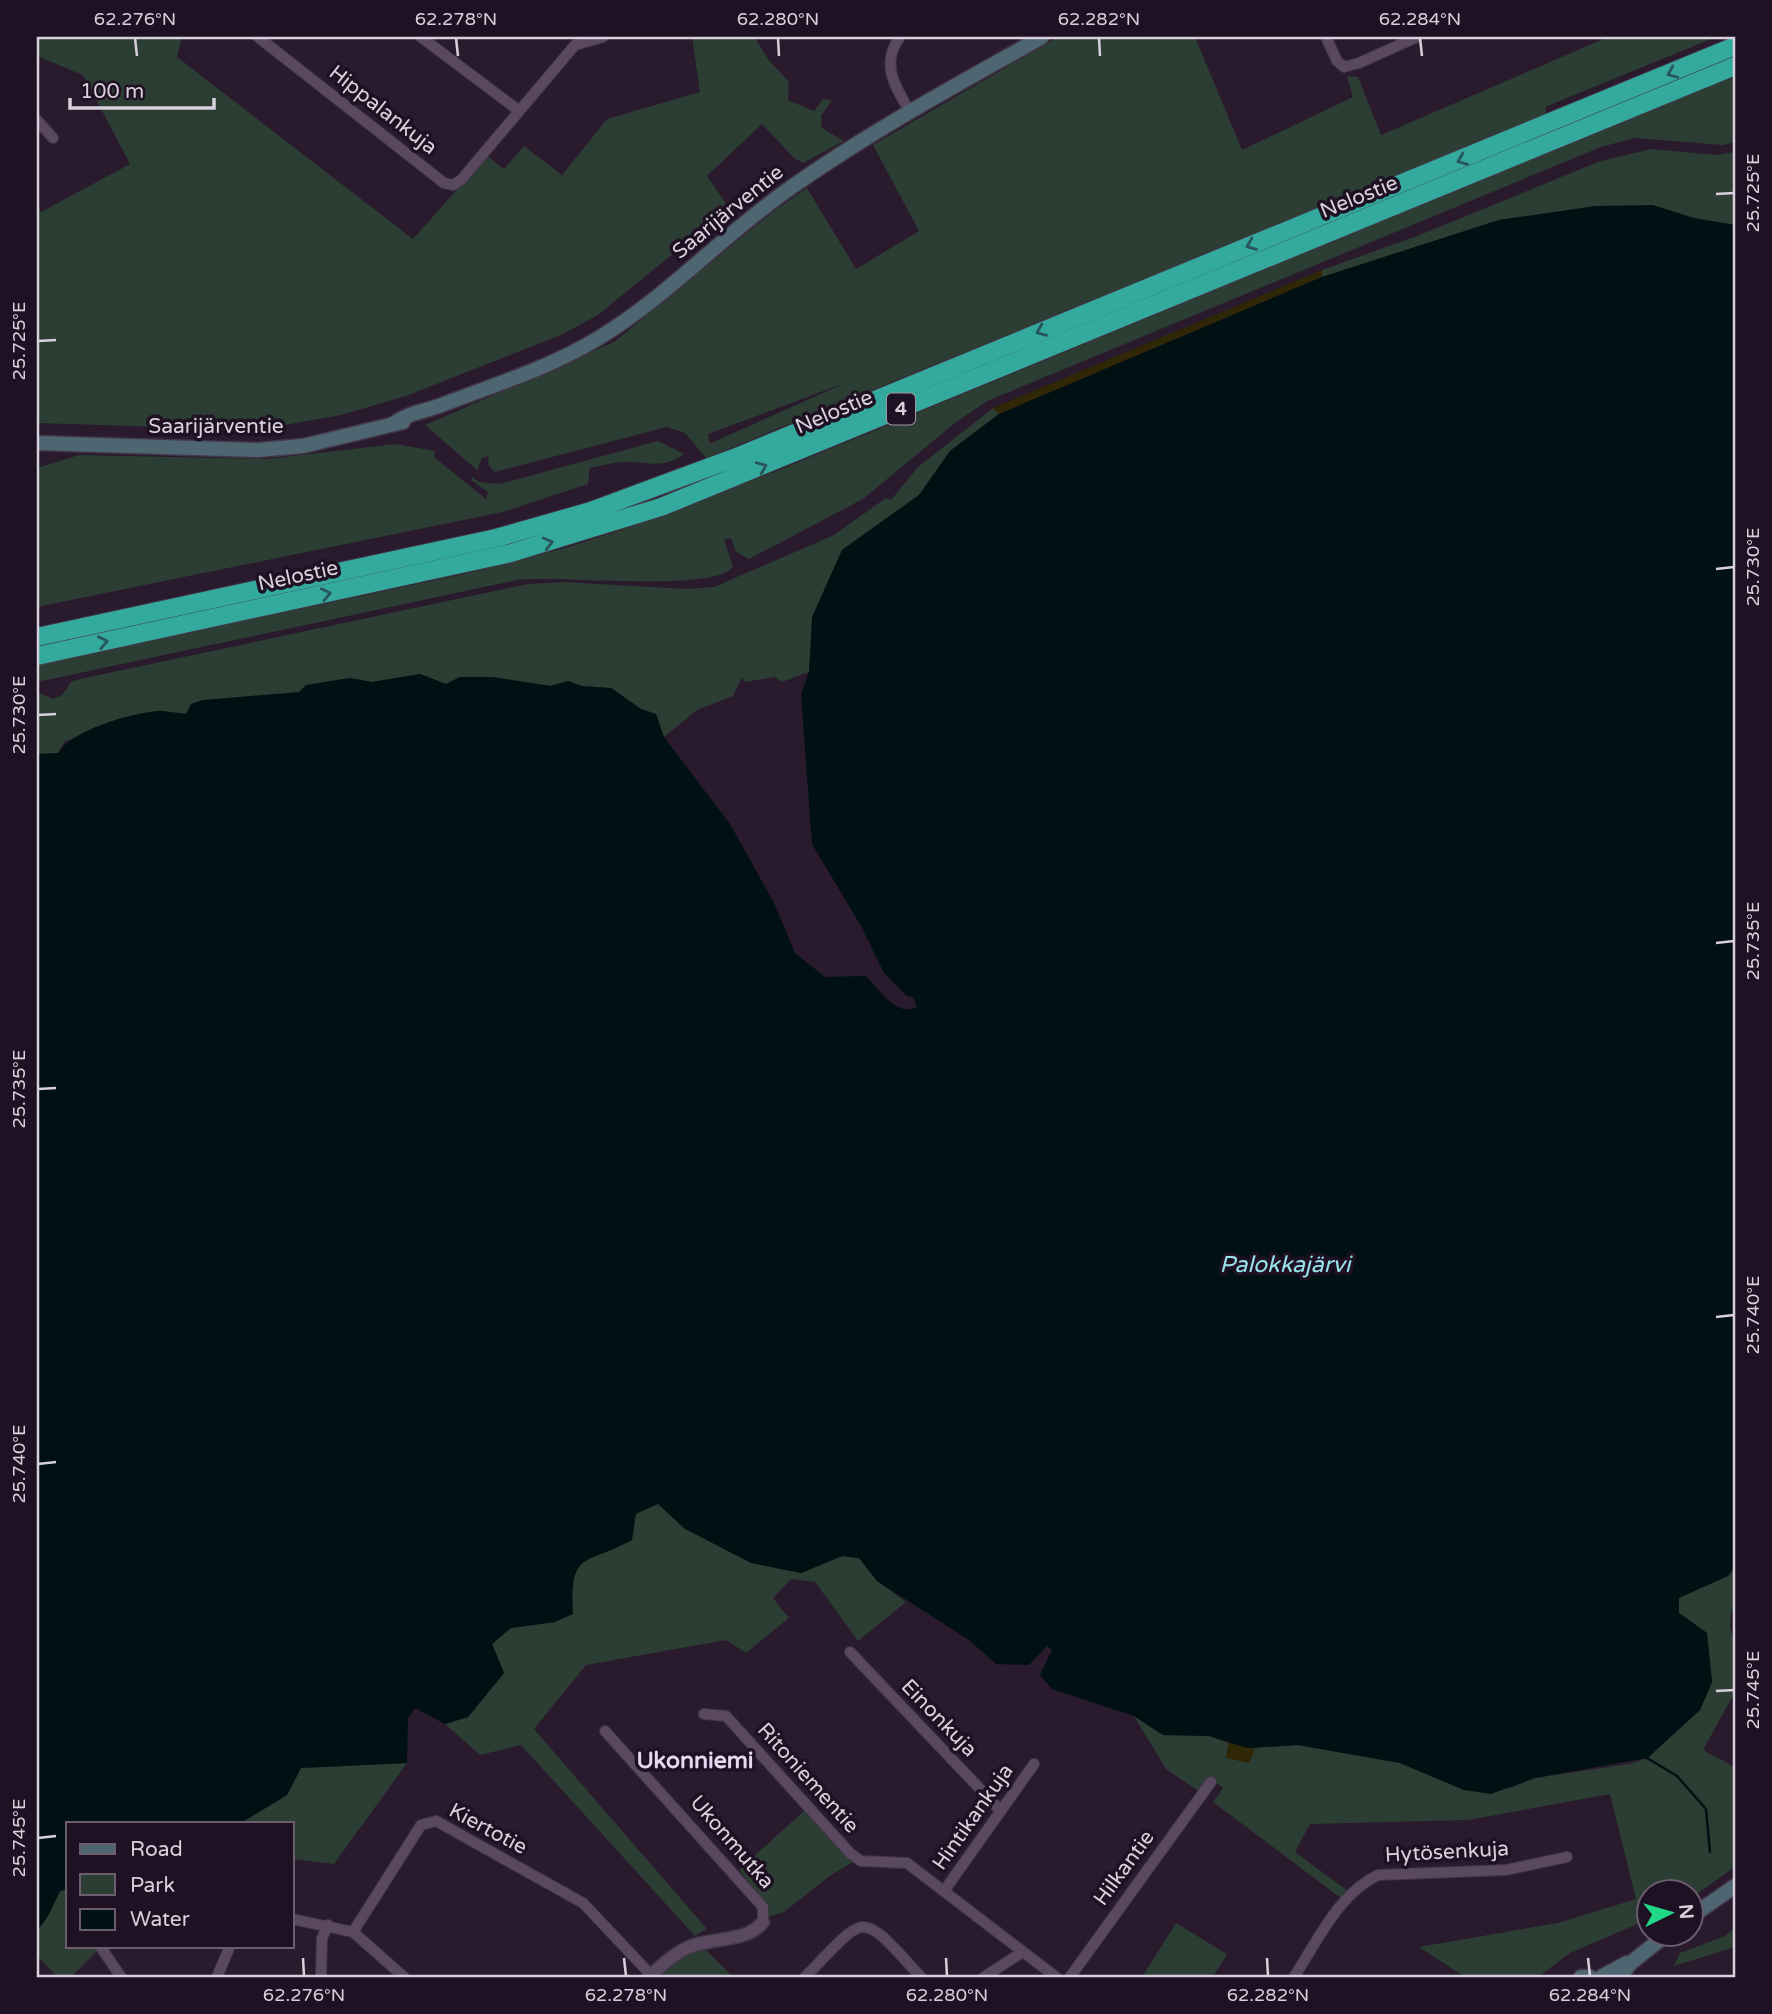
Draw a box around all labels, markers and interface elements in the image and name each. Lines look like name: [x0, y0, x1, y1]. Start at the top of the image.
text: 62.276°N: [94, 8, 176, 30]
text: 62.278°N: [415, 8, 497, 30]
text: 62.280°N: [737, 8, 819, 30]
text: 62.282°N: [1058, 8, 1140, 30]
text: 62.284°N: [1379, 8, 1461, 30]
street label: Hippalankuja: [324, 60, 442, 160]
one-way arrow: [1667, 64, 1679, 78]
scale bar: [70, 66, 214, 110]
text: 100 m: [80, 79, 144, 104]
one-way arrow: [1457, 151, 1469, 165]
text: 25.725°E: [1742, 154, 1764, 232]
street label: Saarijärventie: [667, 160, 789, 264]
street label: Nelostie: [1316, 170, 1402, 224]
one-way arrow: [1246, 237, 1258, 251]
text: 25.725°E: [8, 302, 30, 380]
one-way arrow: [1035, 323, 1047, 337]
street label: Nelostie: [792, 385, 877, 439]
road number: 4: [887, 394, 915, 424]
street label: Saarijärventie: [148, 414, 284, 439]
one-way arrow: [755, 461, 767, 475]
text: 25.730°E: [1742, 527, 1764, 607]
one-way arrow: [541, 537, 553, 551]
street label: Nelostie: [255, 555, 341, 597]
one-way arrow: [320, 587, 332, 602]
one-way arrow: [97, 635, 109, 650]
text: 25.730°E: [8, 675, 30, 755]
text: 25.735°E: [1742, 902, 1764, 980]
text: 25.735°E: [8, 1050, 30, 1128]
water label: Palokkajärvi: [1220, 1251, 1354, 1279]
text: 25.740°E: [1742, 1275, 1764, 1355]
text: 25.740°E: [8, 1424, 30, 1504]
text: 25.745°E: [1742, 1651, 1764, 1729]
street label: Einonkuja: [896, 1674, 982, 1762]
street label: Ritoniementie: [752, 1718, 864, 1838]
district label: Ukonniemi: [636, 1747, 754, 1775]
street label: Hintikankuja: [927, 1759, 1019, 1875]
street label: Ukonmutka: [685, 1790, 779, 1894]
street label: Kiertotie: [445, 1798, 531, 1860]
text: 25.745°E: [8, 1799, 30, 1877]
legend: [66, 1822, 294, 1948]
street label: Hilkantie: [1088, 1825, 1160, 1910]
street label: Hytösenkuja: [1384, 1836, 1510, 1868]
text: Road: [130, 1837, 183, 1862]
text: Park: [130, 1873, 175, 1898]
north arrow: [1636, 1878, 1706, 1948]
text: N: [1674, 1903, 1698, 1920]
text: Water: [130, 1907, 190, 1932]
text: 62.276°N: [263, 1984, 345, 2006]
text: 62.278°N: [585, 1984, 667, 2006]
text: 62.280°N: [906, 1984, 988, 2006]
text: 62.282°N: [1227, 1984, 1309, 2006]
text: 62.284°N: [1549, 1984, 1631, 2006]

